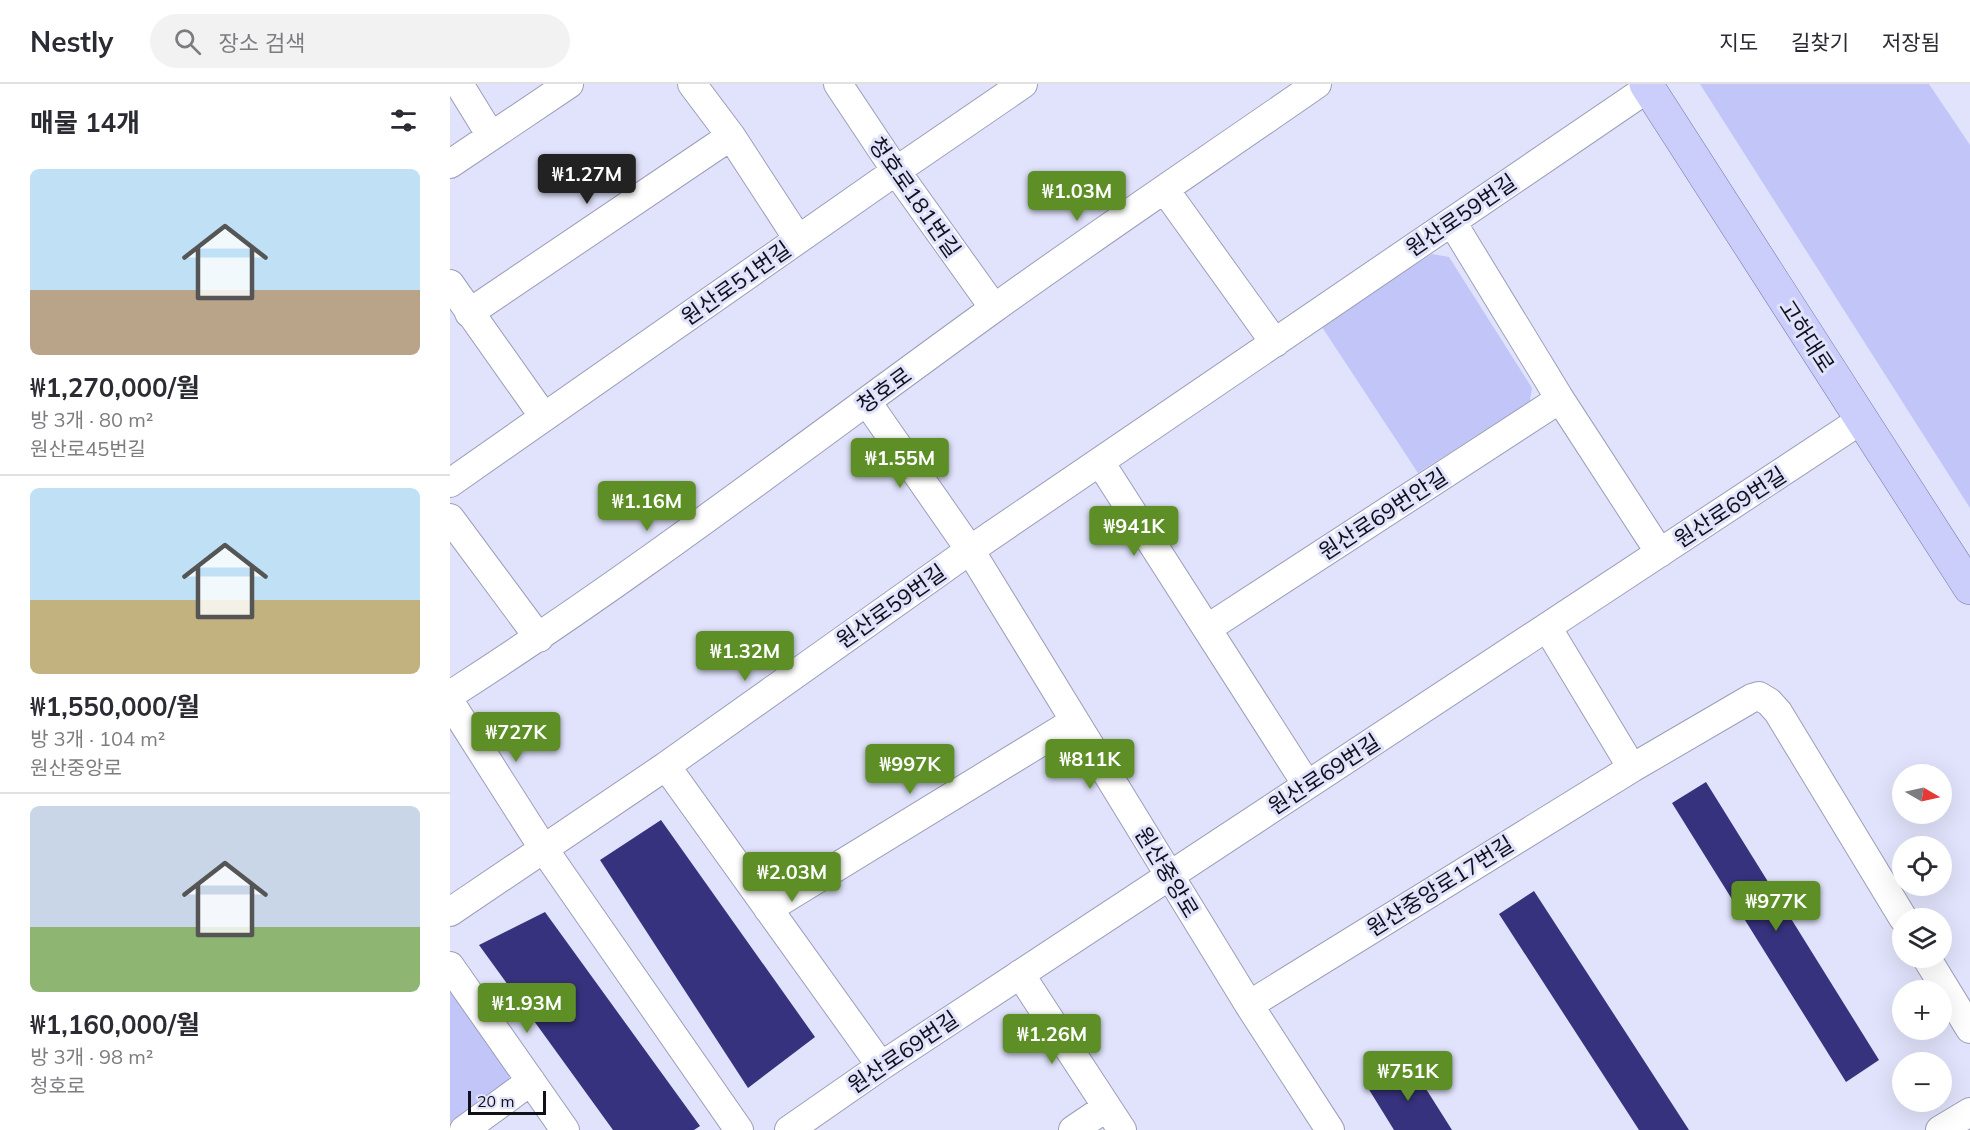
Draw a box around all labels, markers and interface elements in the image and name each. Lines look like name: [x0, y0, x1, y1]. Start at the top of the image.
search box: [150, 14, 570, 68]
text: Nestly: [30, 24, 114, 59]
icon: search: [171, 25, 204, 58]
text: 장소 검색: [219, 29, 305, 57]
text: 지도: [1719, 29, 1758, 55]
text: 길찾기: [1791, 29, 1849, 55]
text: 저장됨: [1882, 29, 1940, 55]
icon: filters: [387, 104, 420, 137]
text: 매물 14개: [30, 106, 140, 139]
street label: 청호로181번길: [863, 131, 967, 263]
pin: ₩1.27M: [538, 154, 636, 205]
text: ₩1.27M: [552, 161, 622, 186]
street label: 원산로59번길: [1400, 168, 1522, 262]
pin: ₩1.03M: [1028, 171, 1126, 222]
text: ₩1.03M: [1042, 178, 1112, 203]
icon: home: [171, 208, 279, 316]
street label: 원산로51번길: [676, 235, 796, 331]
street label: 고하대로: [1773, 294, 1841, 378]
street label: 청호로: [851, 361, 917, 419]
text: ₩1,270,000/월: [30, 371, 200, 404]
text: 방 3개 · 80 m²: [30, 407, 153, 432]
text: 원산로45번길: [30, 436, 146, 461]
pin: ₩1.55M: [851, 438, 949, 489]
text: ₩1.55M: [865, 445, 935, 470]
street label: 원산로69번길: [1669, 461, 1791, 553]
street label: 원산로69번안길: [1313, 462, 1453, 566]
pin: ₩1.16M: [598, 481, 696, 532]
text: ₩1.16M: [612, 488, 682, 513]
pin: ₩941K: [1092, 506, 1176, 557]
text: ₩941K: [1103, 513, 1165, 538]
icon: home: [171, 527, 279, 635]
street label: 원산로59번길: [831, 558, 951, 654]
pin: ₩1.32M: [696, 631, 794, 682]
text: ₩1.32M: [710, 638, 780, 663]
text: ₩1,550,000/월: [30, 690, 200, 723]
pin: ₩727K: [474, 712, 558, 763]
text: ₩727K: [485, 719, 547, 744]
text: 방 3개 · 104 m²: [30, 726, 165, 751]
street label: 원산로69번길: [1263, 728, 1385, 820]
pin: ₩811K: [1048, 739, 1132, 790]
pin: ₩997K: [868, 744, 952, 795]
text: ₩811K: [1059, 746, 1121, 771]
text: ₩997K: [879, 751, 941, 776]
text: 원산중앙로: [30, 755, 122, 780]
north arrow: [1892, 764, 1952, 824]
map controls: [1892, 764, 1952, 1112]
street label: 원산중앙로: [1129, 821, 1205, 923]
street label: 원산중앙로17번길: [1361, 830, 1519, 942]
button: locate: [1892, 836, 1952, 896]
icon: home: [171, 845, 279, 953]
pin: ₩2.03M: [743, 852, 841, 903]
text: ₩2.03M: [757, 859, 827, 884]
pin: ₩977K: [1734, 881, 1818, 932]
text: ₩977K: [1745, 888, 1807, 913]
button: layers: [1892, 908, 1952, 968]
button: +: [1892, 980, 1952, 1040]
pin: ₩1.93M: [478, 983, 576, 1034]
text: ₩1.93M: [492, 990, 562, 1015]
street label: 원산로69번길: [842, 1005, 964, 1099]
text: ₩1,160,000/월: [30, 1008, 200, 1041]
pin: ₩1.26M: [1003, 1014, 1101, 1065]
text: ₩1.26M: [1017, 1021, 1087, 1046]
text: 방 3개 · 98 m²: [30, 1044, 153, 1069]
pin: ₩751K: [1366, 1051, 1450, 1102]
button: −: [1892, 1052, 1952, 1112]
text: ₩751K: [1377, 1058, 1439, 1083]
text: 청호로: [30, 1073, 85, 1098]
scale bar: [468, 1088, 546, 1116]
text: 20 m: [477, 1091, 514, 1111]

